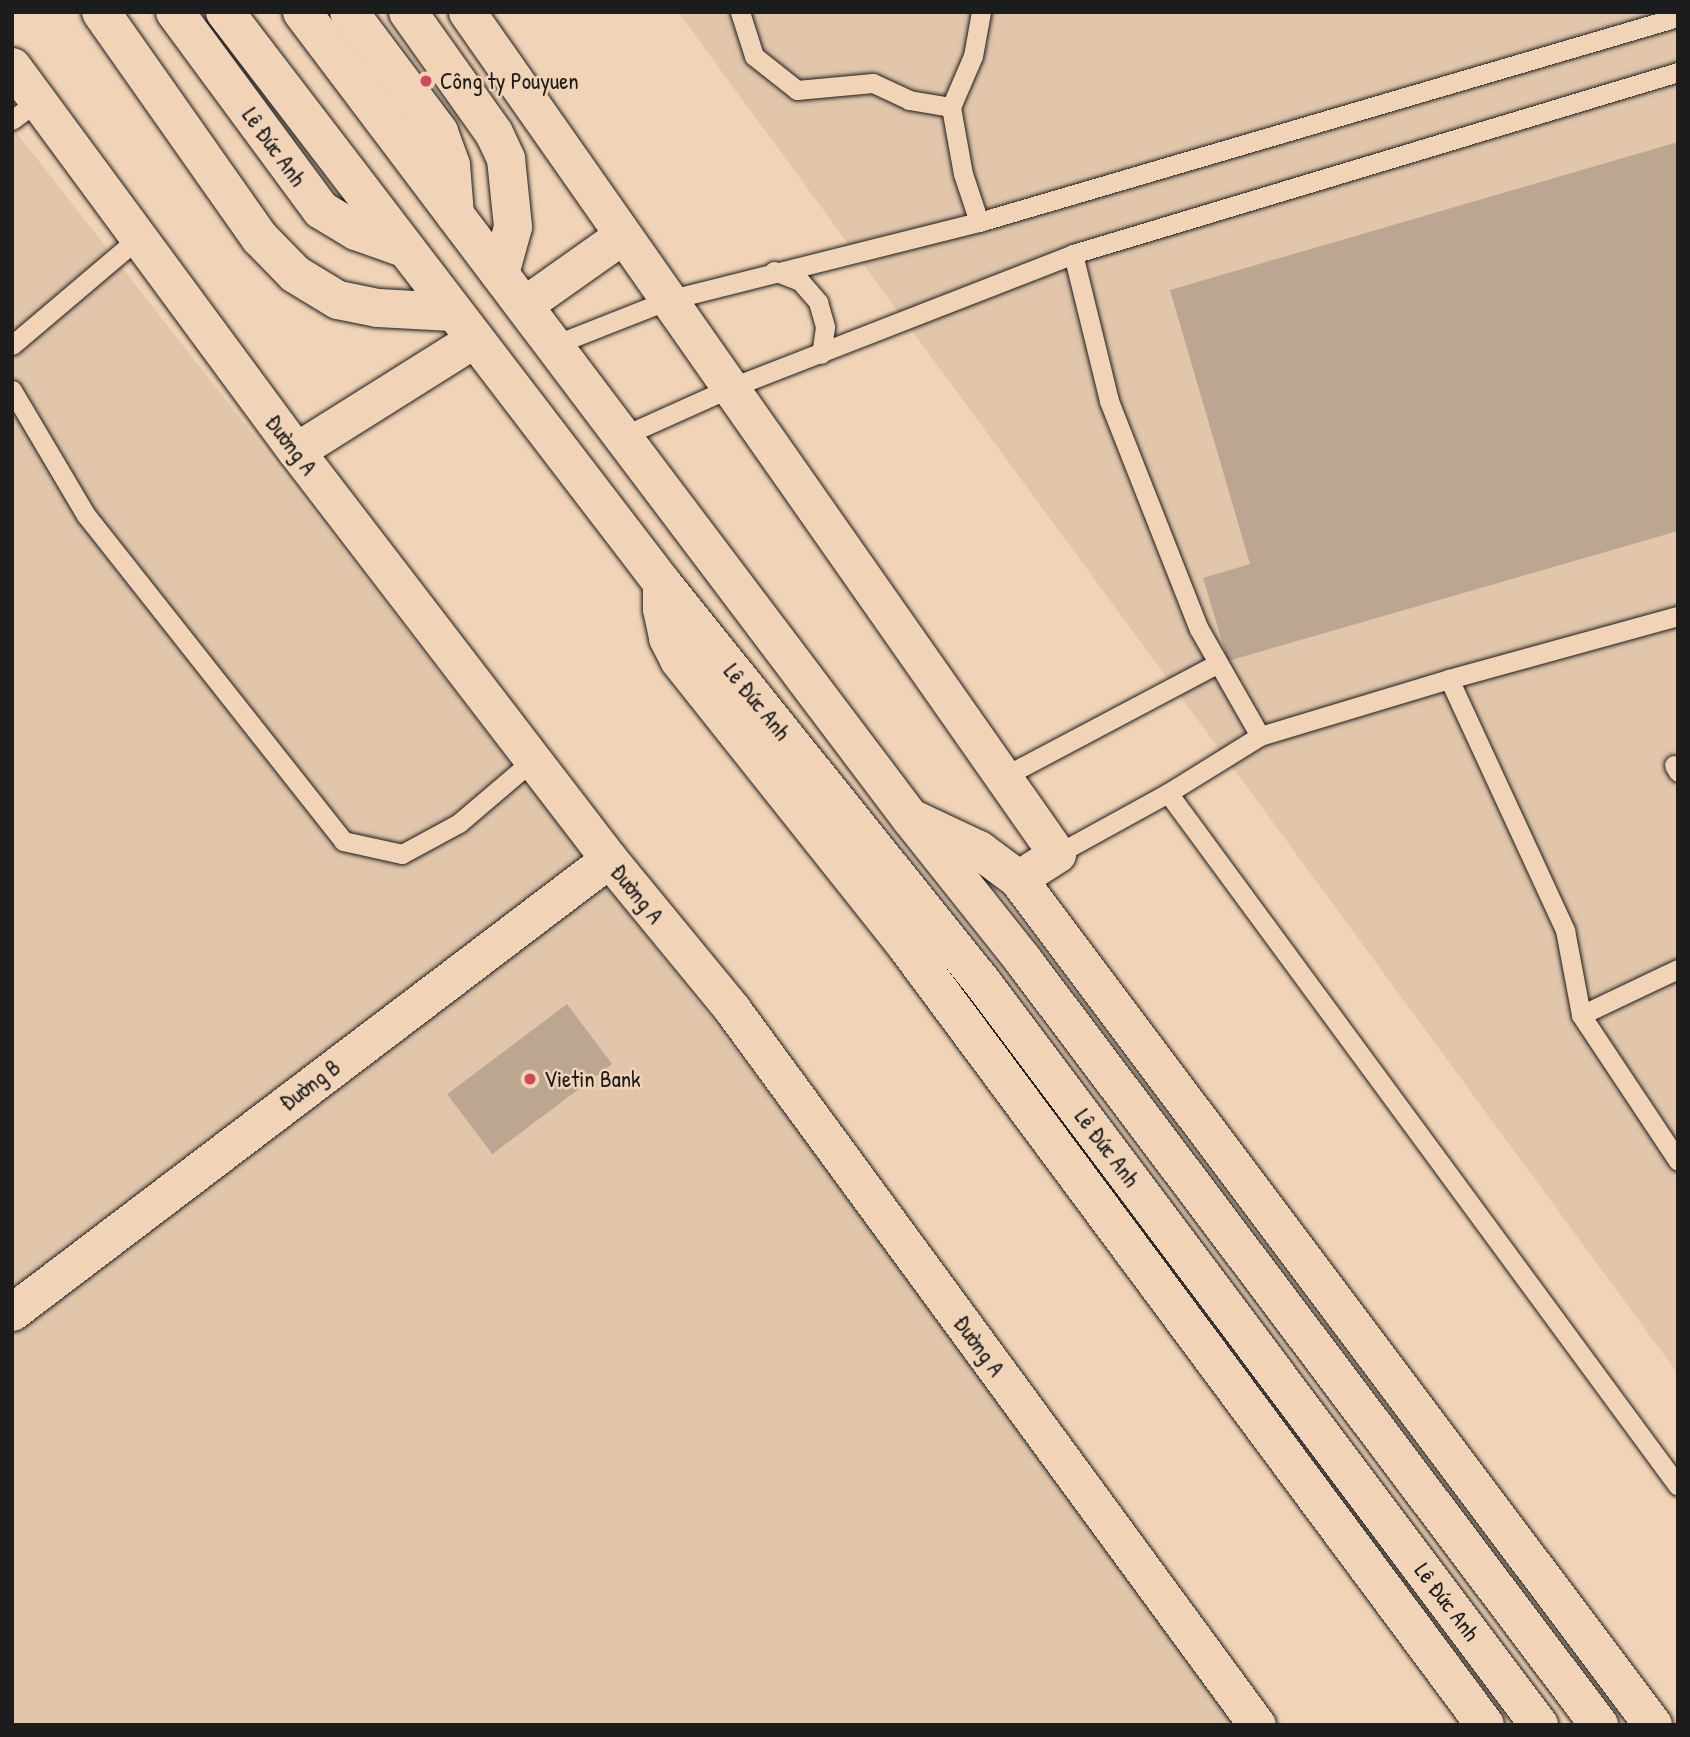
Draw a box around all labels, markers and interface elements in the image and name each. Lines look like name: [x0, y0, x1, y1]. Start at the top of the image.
place label: Công ty Pouyuen: [440, 67, 579, 95]
marker: Công ty Pouyuen: [418, 73, 434, 89]
street label: Lê Đức Anh: [236, 102, 312, 192]
street label: Đường A: [259, 409, 323, 481]
street label: Lê Đức Anh: [718, 658, 796, 746]
street label: Đường A: [605, 859, 669, 929]
street label: Đường B: [274, 1053, 346, 1117]
place label: Vietin Bank: [544, 1065, 641, 1093]
marker: Vietin Bank: [522, 1071, 538, 1087]
street label: Lê Đức Anh: [1069, 1104, 1145, 1192]
street label: Đường A: [948, 1310, 1010, 1382]
street label: Lê Đức Anh: [1409, 1558, 1485, 1646]

